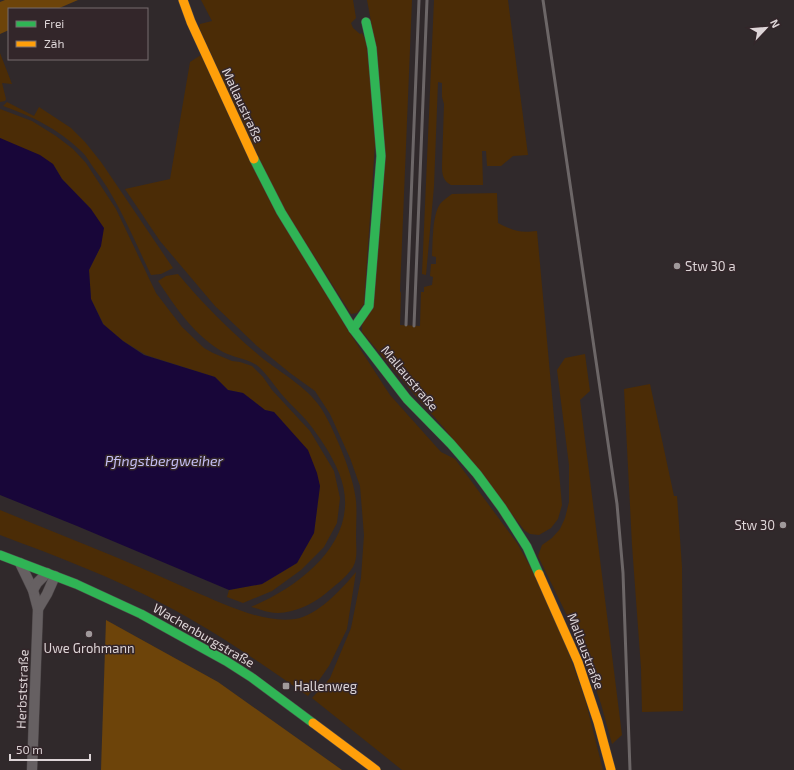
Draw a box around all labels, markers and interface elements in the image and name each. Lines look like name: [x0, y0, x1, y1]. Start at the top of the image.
legend: [8, 8, 148, 60]
north arrow: [746, 8, 786, 48]
text: Frei: [44, 16, 64, 30]
text: N: [768, 17, 783, 30]
text: Zäh: [44, 36, 64, 50]
street label: Mallaustraße: [219, 65, 267, 145]
place label: Stw 30 a: [685, 258, 736, 274]
marker: Stw 30 a: [672, 261, 682, 271]
street label: Mallaustraße: [378, 342, 442, 414]
water label: Pfingstbergweiher: [105, 452, 224, 469]
place label: Stw 30: [734, 517, 775, 533]
marker: Stw 30: [778, 520, 788, 530]
street label: Wachenburgstraße: [150, 599, 258, 671]
street label: Mallaustraße: [564, 611, 608, 691]
marker: Uwe Grohmann: [84, 629, 94, 639]
place label: Uwe Grohmann: [44, 640, 135, 656]
street label: Herbststraße: [13, 649, 31, 729]
place label: Hallenweg: [294, 678, 357, 694]
marker: Hallenweg: [281, 681, 291, 691]
scale bar: [10, 736, 90, 762]
text: 50 m: [16, 742, 43, 756]

